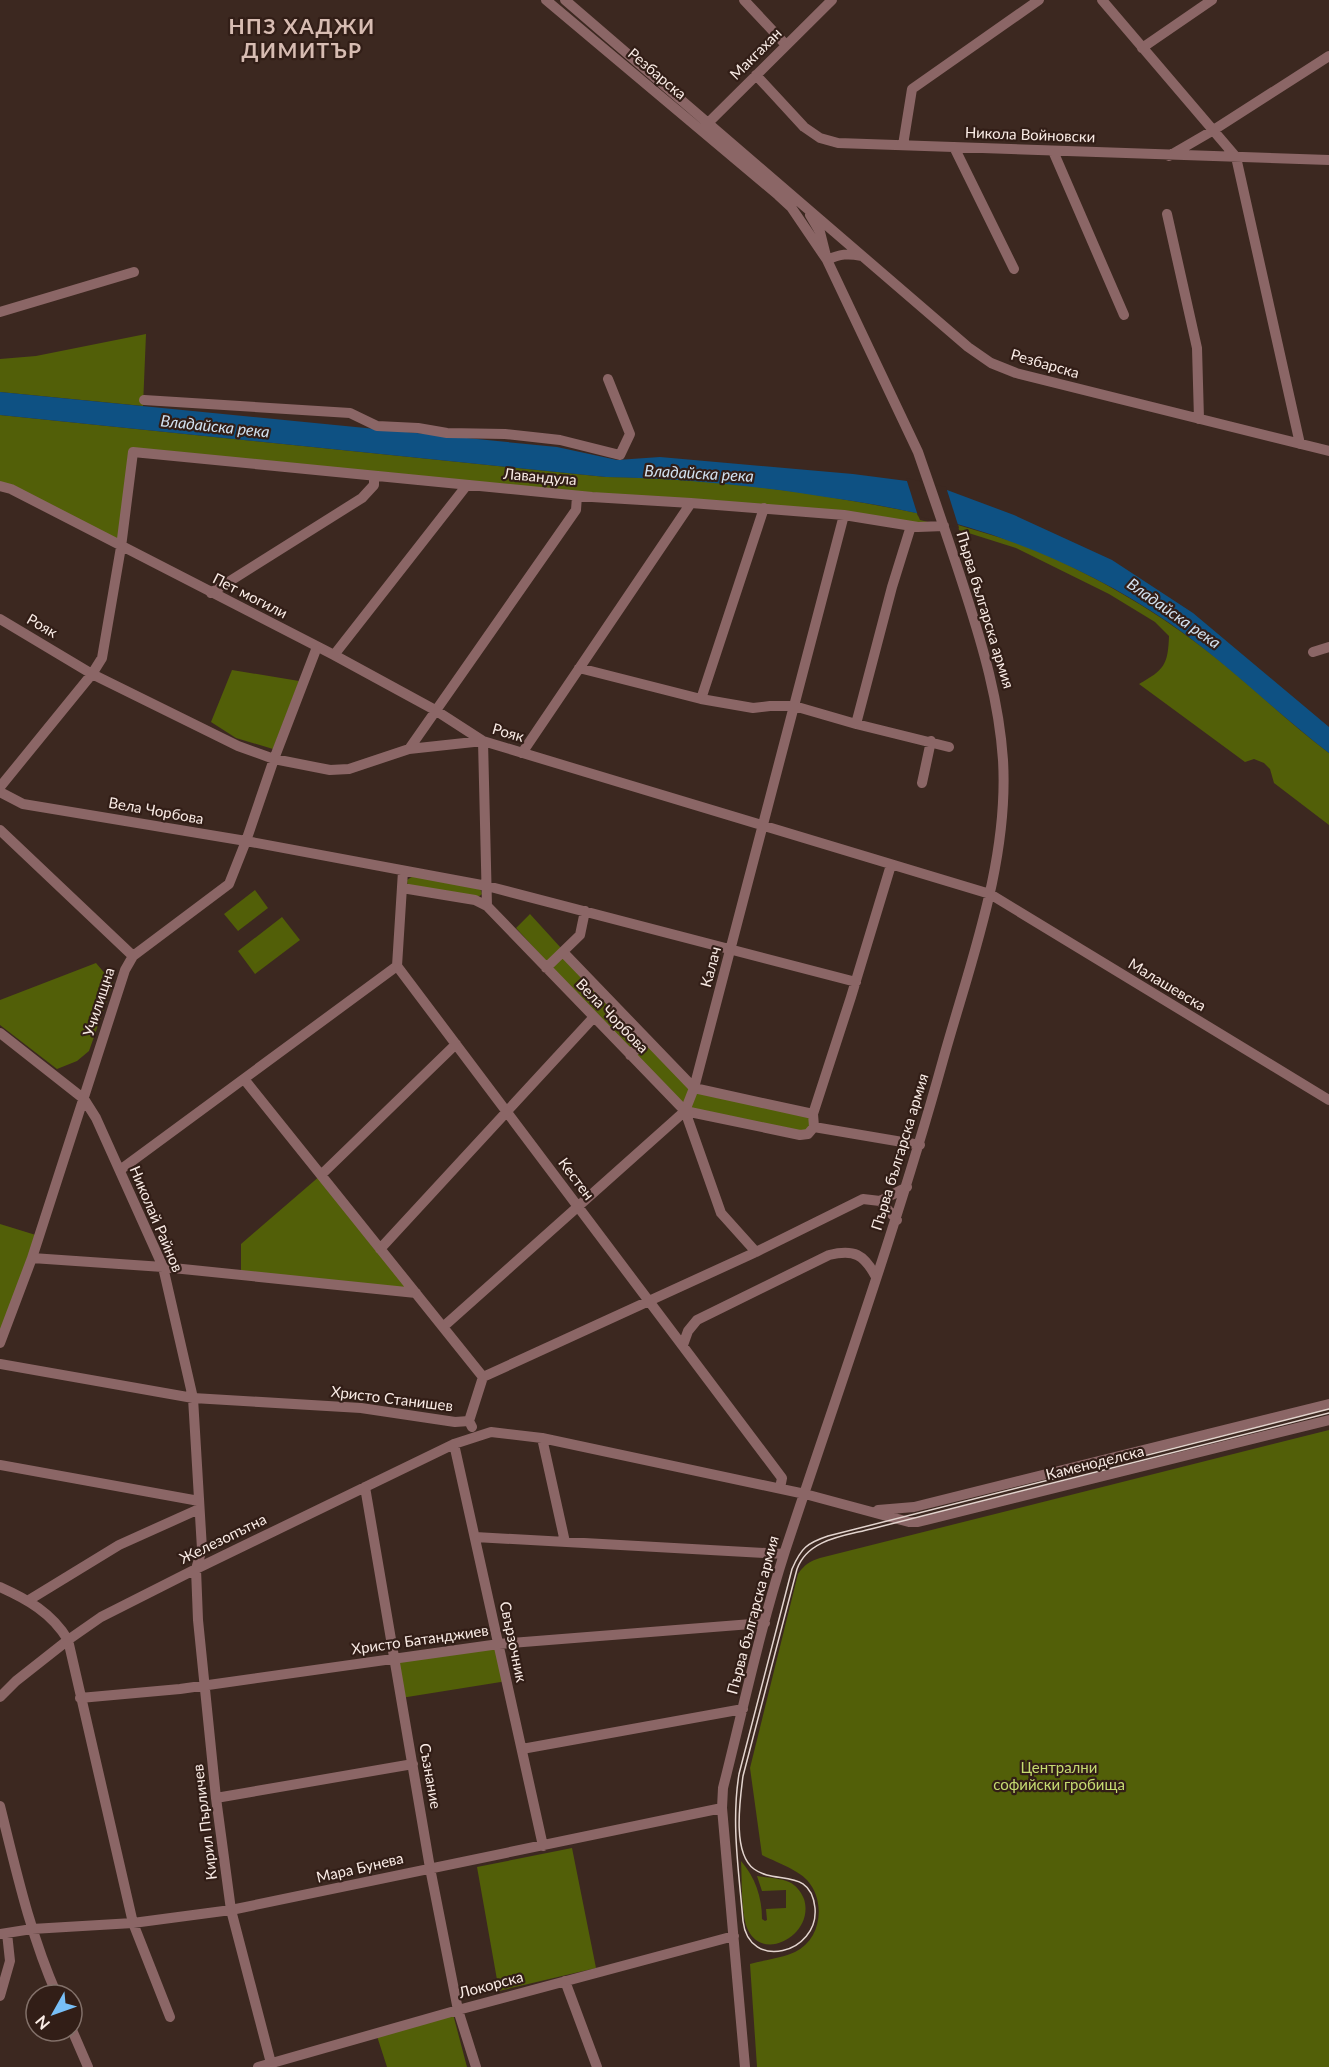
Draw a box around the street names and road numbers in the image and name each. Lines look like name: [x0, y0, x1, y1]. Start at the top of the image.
street label: Макгахан: [726, 24, 785, 83]
street label: Резбарска: [625, 44, 690, 103]
street label: Никола Войновски: [965, 123, 1096, 145]
street label: Резбарска: [1009, 345, 1082, 381]
street label: Лавандула: [502, 464, 578, 488]
street label: Първа българска армия: [953, 529, 1018, 690]
street label: Пет могили: [210, 569, 291, 622]
street label: Рояк: [24, 609, 61, 641]
street label: Рояк: [490, 719, 526, 745]
street label: Вела Чорбова: [107, 793, 205, 827]
street label: Калач: [696, 944, 724, 989]
street label: Малашевска: [1125, 954, 1210, 1014]
street label: Училищна: [78, 965, 118, 1038]
street label: Вела Чорбова: [573, 974, 653, 1056]
street label: Първа българска армия: [867, 1071, 932, 1232]
street label: Кестен: [555, 1154, 598, 1203]
street label: Николай Райнов: [126, 1163, 187, 1274]
street label: Христо Станишев: [330, 1382, 454, 1414]
street label: Каменоделска: [1044, 1441, 1146, 1483]
street label: Железопътна: [176, 1509, 269, 1567]
street label: Първа българска армия: [722, 1533, 782, 1696]
street label: Свързочник: [497, 1600, 531, 1684]
street label: Христо Батанджиев: [350, 1620, 490, 1658]
street label: Съзнание: [416, 1742, 446, 1810]
street label: Кирил Пърличев: [188, 1763, 220, 1881]
street label: Мара Бунева: [314, 1848, 405, 1886]
street label: Локорска: [456, 1967, 525, 2002]

